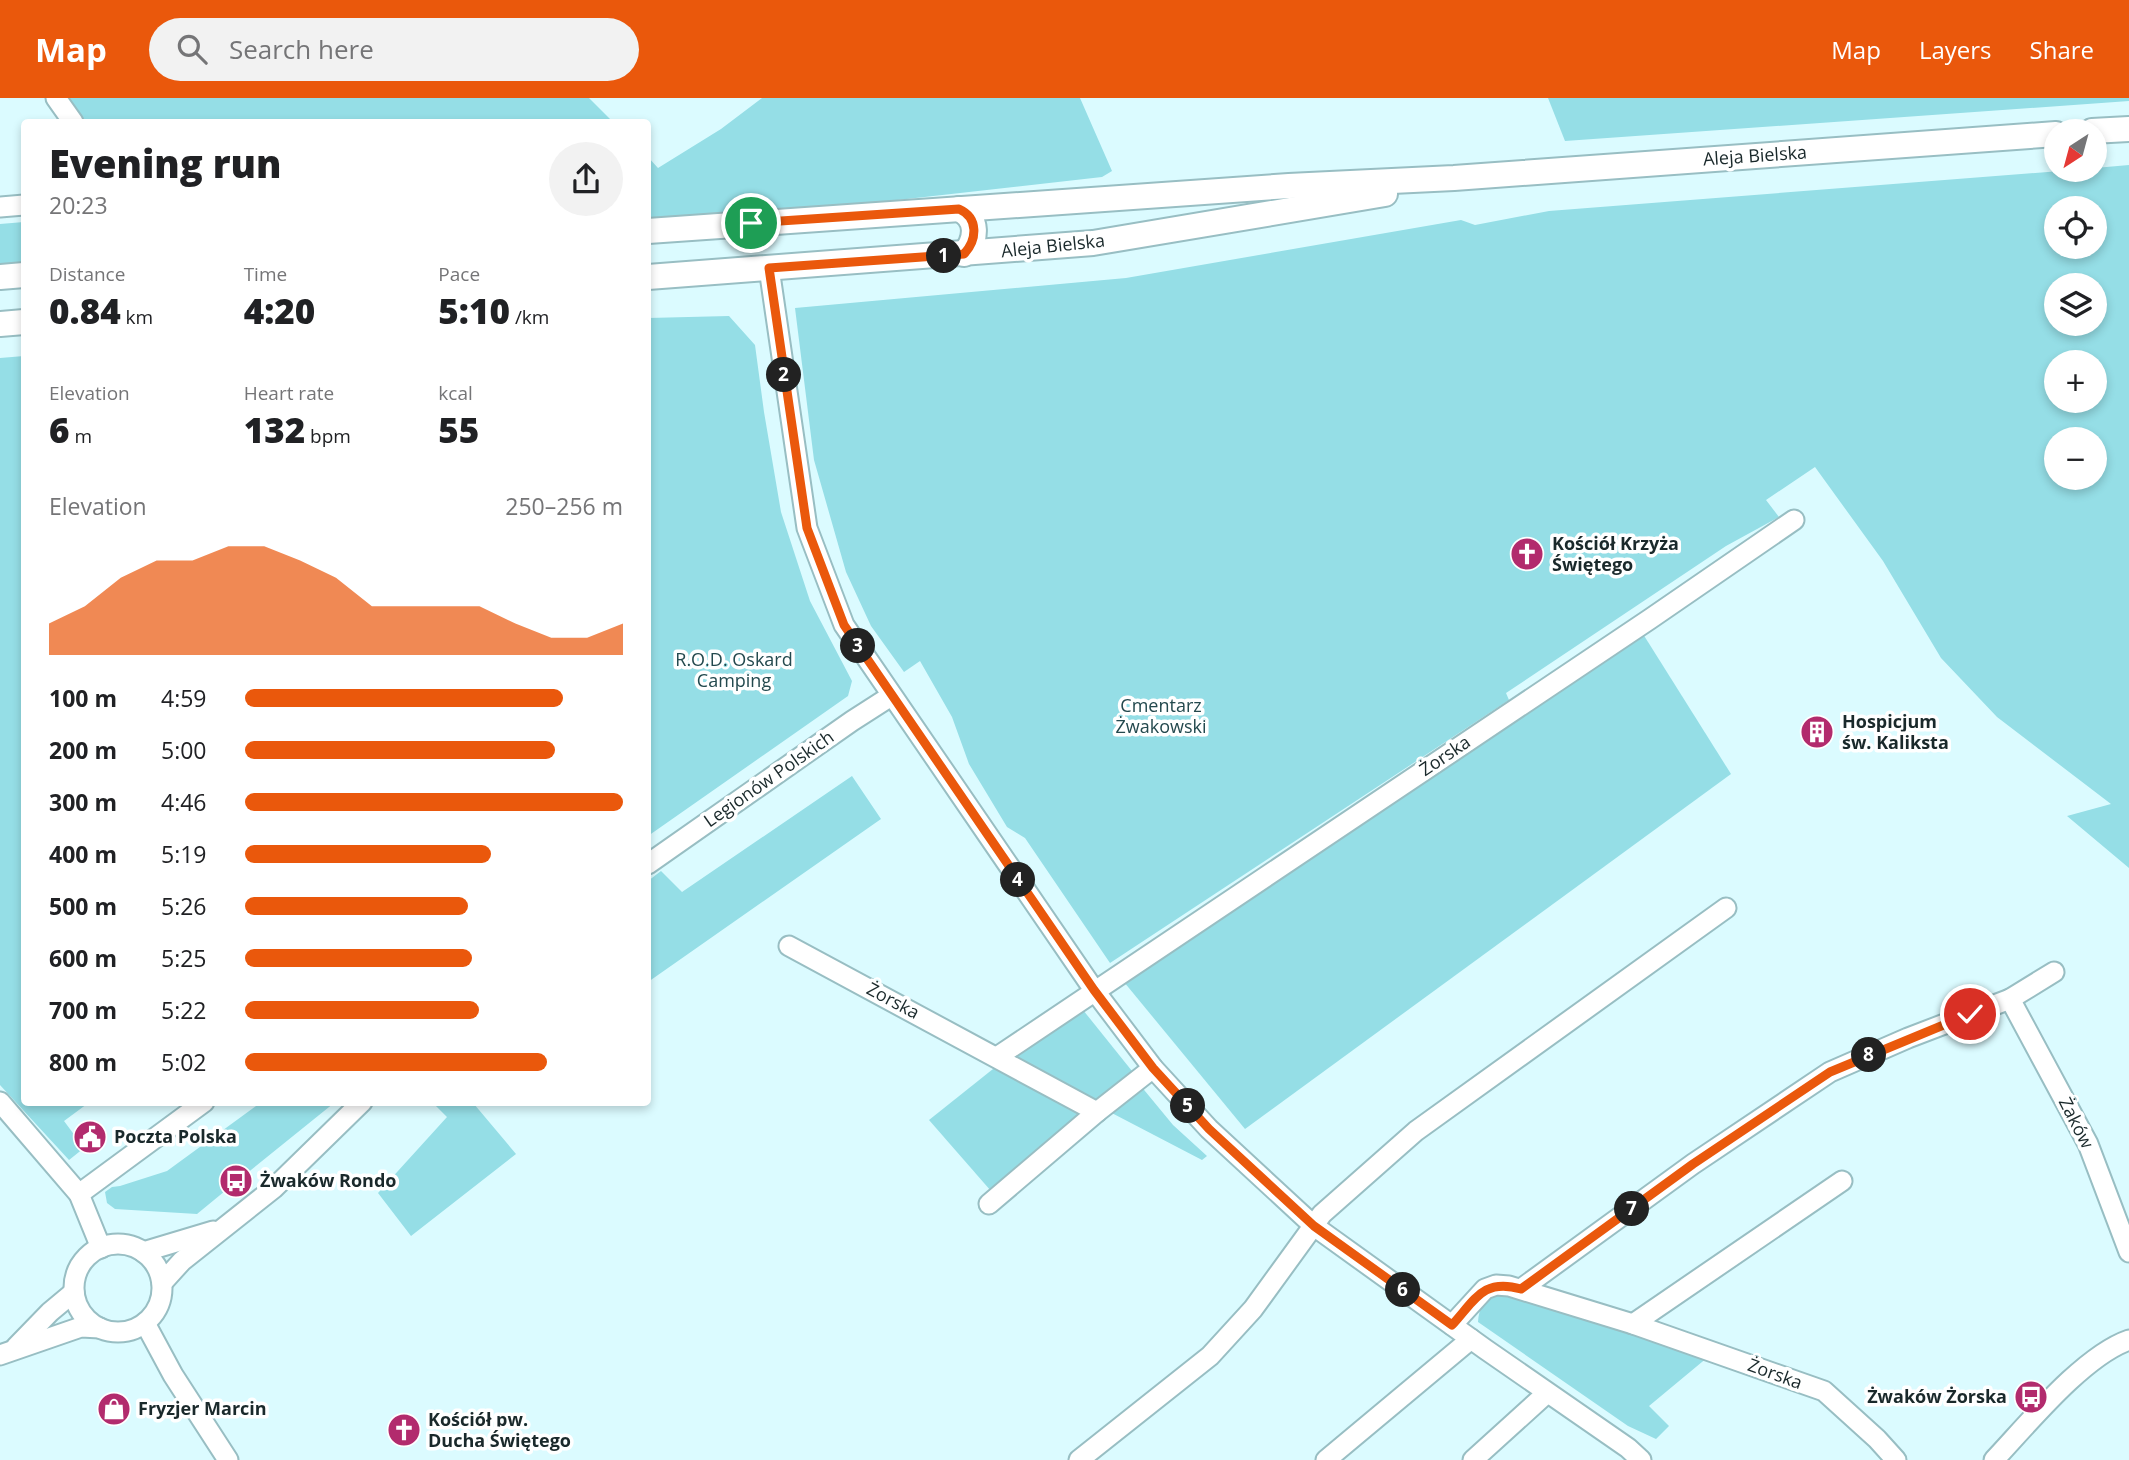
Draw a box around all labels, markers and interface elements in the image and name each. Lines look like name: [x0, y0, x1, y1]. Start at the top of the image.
search box: [149, 18, 639, 81]
text: Map: [35, 27, 107, 72]
icon: search: [173, 30, 211, 68]
text: Search here: [229, 31, 374, 67]
text: Map: [1831, 33, 1881, 66]
text: Layers: [1919, 33, 1992, 66]
text: Share: [2030, 33, 2094, 66]
north arrow: [2044, 119, 2107, 182]
map controls: [2044, 119, 2107, 490]
text: Evening run: [49, 137, 281, 189]
street label: Aleja Bielska: [1702, 139, 1808, 171]
button: share: [549, 142, 623, 216]
text: 20:23: [49, 189, 108, 221]
pin: [721, 193, 781, 253]
button: locate: [2044, 196, 2107, 259]
icon: arrive: [732, 204, 770, 242]
street label: Aleja Bielska: [1000, 228, 1106, 262]
pin: 1: [926, 238, 962, 274]
text: 1: [938, 242, 949, 268]
text: Distance: [49, 261, 125, 287]
text: Time: [244, 261, 287, 287]
text: Pace: [438, 261, 480, 287]
button: layers: [2044, 273, 2107, 336]
text: 0.84: [49, 287, 121, 334]
text: 4:20: [244, 287, 315, 334]
text: 5:10: [438, 287, 510, 334]
text: km: [121, 304, 153, 330]
text: /km: [510, 304, 549, 330]
button: +: [2044, 350, 2107, 413]
pin: 2: [766, 358, 802, 392]
text: 2: [778, 361, 789, 387]
text: Elevation: [49, 380, 130, 406]
text: Heart rate: [244, 380, 334, 406]
text: kcal: [438, 380, 473, 406]
text: 6: [49, 406, 70, 453]
text: 132: [244, 406, 305, 453]
text: 55: [438, 406, 479, 453]
text: m: [70, 423, 92, 449]
text: bpm: [305, 423, 351, 449]
button: −: [2044, 427, 2107, 490]
text: Elevation: [49, 490, 147, 522]
text: 250–256 m: [505, 490, 623, 522]
place label: Kościół Krzyża Świętego: [1552, 531, 1679, 576]
church icon: Kościół Krzyża Świętego: [1508, 535, 1546, 573]
pin: 3: [840, 628, 876, 664]
text: 3: [852, 632, 863, 658]
park label: R.O.D. Oskard Camping: [675, 647, 793, 692]
text: 100 m: [49, 682, 117, 714]
text: 4:59: [161, 682, 207, 714]
park label: Cmentarz Żwakowski: [1115, 693, 1207, 738]
place label: Hospicjum św. Kaliksta: [1842, 709, 1949, 754]
building icon: Hospicjum św. Kaliksta: [1798, 713, 1836, 751]
street label: Legionów Polskich: [699, 724, 838, 832]
street label: Żorska: [1414, 729, 1475, 781]
text: 200 m: [49, 734, 117, 766]
text: 5:00: [161, 734, 207, 766]
text: 300 m: [49, 786, 117, 818]
text: 4:46: [161, 786, 207, 818]
text: 400 m: [49, 838, 117, 870]
text: 5:19: [161, 838, 207, 870]
pin: 4: [1000, 862, 1036, 898]
text: 4: [1012, 866, 1023, 892]
text: 500 m: [49, 890, 117, 922]
text: 5:26: [161, 890, 207, 922]
text: 600 m: [49, 942, 117, 974]
text: 5:25: [161, 942, 207, 974]
street label: Żorska: [863, 976, 924, 1024]
pin: [1940, 984, 2000, 1044]
text: 700 m: [49, 994, 117, 1026]
text: 5:22: [161, 994, 207, 1026]
icon: check: [1951, 995, 1989, 1033]
pin: 8: [1852, 1038, 1886, 1072]
text: 8: [1863, 1041, 1874, 1067]
text: 800 m: [49, 1046, 117, 1078]
text: 5:02: [161, 1046, 207, 1078]
pin: 5: [1170, 1088, 1206, 1124]
text: 5: [1182, 1092, 1193, 1118]
street label: Żaków: [2054, 1093, 2100, 1152]
public building icon: Poczta Polska: [71, 1118, 109, 1156]
place label: Poczta Polska: [114, 1124, 237, 1148]
bus stop icon: Żwaków Rondo: [217, 1162, 255, 1200]
place label: Żwaków Rondo: [260, 1168, 397, 1192]
pin: 7: [1614, 1192, 1650, 1226]
text: 7: [1626, 1195, 1637, 1221]
pin: 6: [1386, 1272, 1420, 1308]
text: 6: [1397, 1276, 1408, 1302]
street label: Żorska: [1745, 1352, 1806, 1394]
bus stop icon: Żwaków Żorska: [2012, 1378, 2050, 1416]
place label: Żwaków Żorska: [1867, 1384, 2007, 1408]
shop icon: Fryzjer Marcin: [95, 1390, 133, 1428]
place label: Fryzjer Marcin: [138, 1396, 267, 1420]
place label: Kościół pw. Ducha Świętego: [428, 1407, 571, 1452]
church icon: Kościół pw. Ducha Świętego: [385, 1411, 423, 1449]

